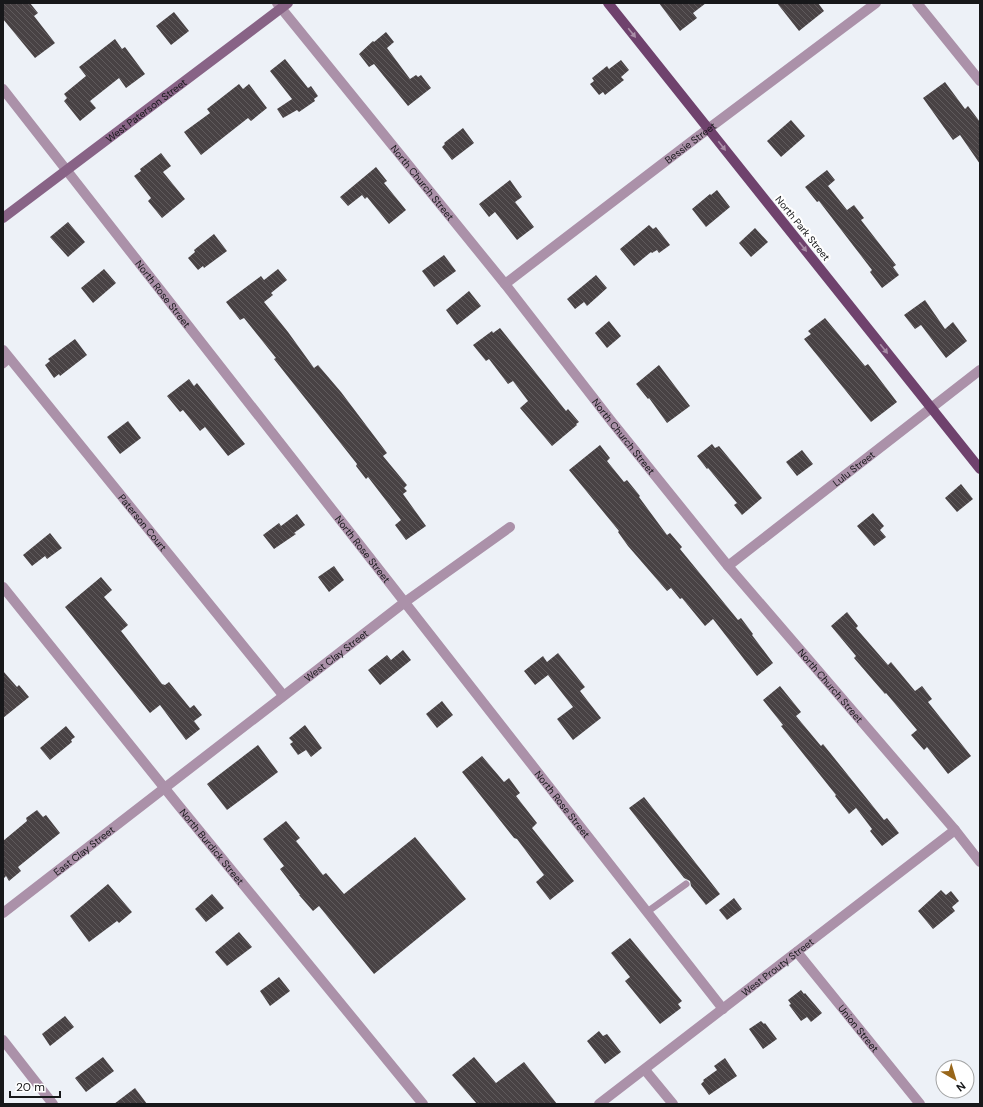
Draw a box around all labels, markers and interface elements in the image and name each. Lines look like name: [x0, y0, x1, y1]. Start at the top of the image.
one-way arrow: [628, 28, 637, 39]
street label: West Paterson Street: [103, 76, 189, 145]
street label: Bessie Street: [662, 119, 719, 167]
one-way arrow: [718, 140, 727, 151]
street label: North Church Street: [388, 142, 457, 223]
street label: North Park Street: [773, 193, 833, 263]
one-way arrow: [799, 242, 808, 253]
street label: North Rose Street: [132, 258, 193, 331]
one-way arrow: [880, 344, 889, 355]
street label: North Church Street: [589, 396, 658, 477]
street label: Lulu Street: [830, 448, 878, 489]
street label: Paterson Court: [115, 491, 170, 554]
street label: North Rose Street: [332, 513, 393, 586]
street label: West Clay Street: [302, 627, 371, 685]
street label: North Church Street: [795, 646, 866, 726]
street label: North Rose Street: [532, 768, 593, 841]
street label: North Burdick Street: [177, 806, 247, 887]
street label: East Clay Street: [51, 823, 117, 879]
street label: West Prouty Street: [739, 935, 816, 999]
street label: Union Street: [835, 1002, 881, 1055]
north arrow: [935, 1059, 975, 1099]
scale bar: [10, 1073, 60, 1099]
text: 20 m: [16, 1079, 45, 1095]
text: N: [954, 1079, 969, 1095]

